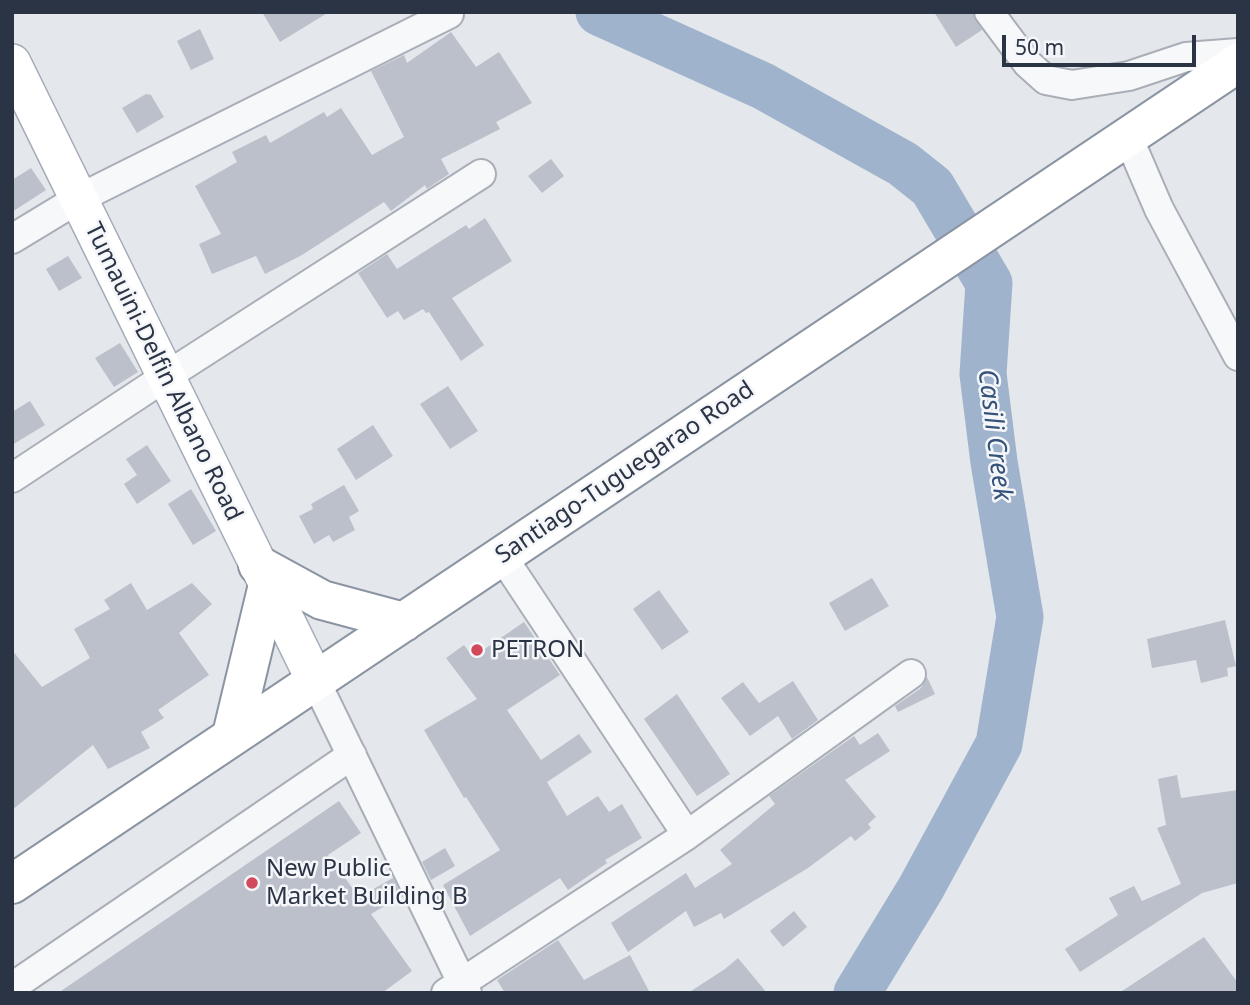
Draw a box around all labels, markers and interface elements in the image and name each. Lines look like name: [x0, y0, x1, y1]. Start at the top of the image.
scale bar: [1005, 21, 1199, 65]
text: 50 m: [1015, 33, 1064, 61]
street label: Tumauini-Delfin Albano Road: [78, 218, 248, 526]
water label: Casili Creek: [970, 368, 1018, 502]
street label: Santiago-Tuguegarao Road: [490, 376, 760, 570]
place label: PETRON: [491, 636, 584, 664]
marker: PETRON: [469, 642, 485, 658]
place label: New Public Market Building B: [266, 855, 468, 911]
marker: New Public Market Building B: [244, 875, 260, 891]

